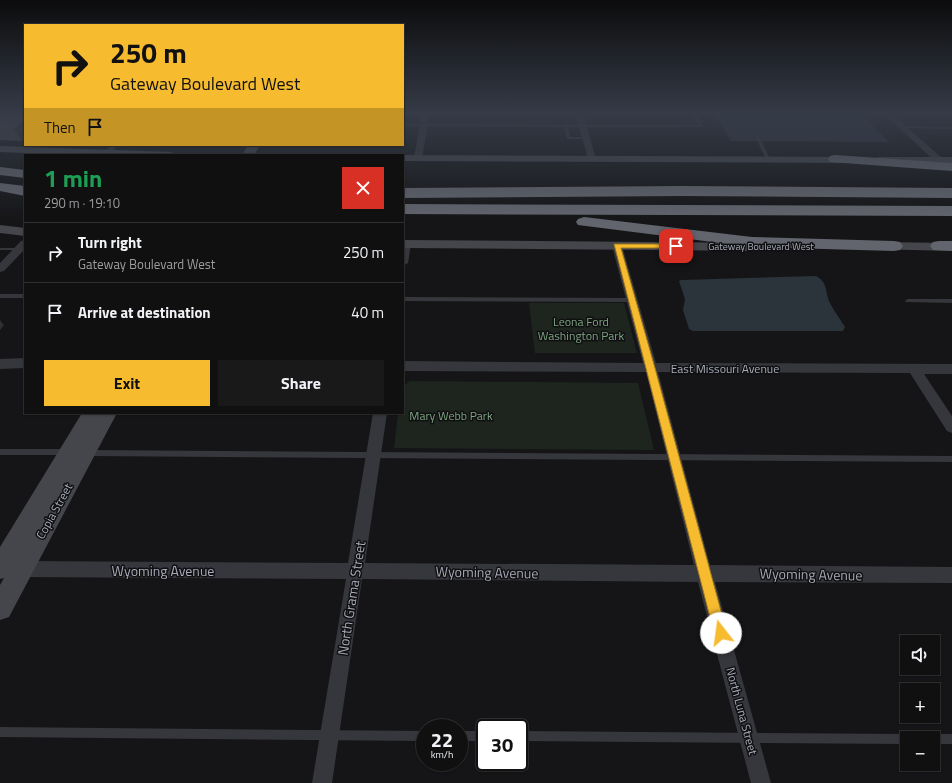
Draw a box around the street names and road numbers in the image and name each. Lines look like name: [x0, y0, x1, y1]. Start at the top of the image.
street label: Gateway Boulevard West: [708, 239, 814, 254]
street label: East Missouri Avenue: [671, 359, 779, 378]
street label: Copia Street: [31, 479, 78, 542]
street label: North Grama Street: [332, 539, 370, 657]
street label: Wyoming Avenue: [112, 560, 214, 581]
street label: Wyoming Avenue: [435, 561, 539, 583]
street label: Wyoming Avenue: [759, 563, 863, 585]
street label: North Luna Street: [721, 665, 763, 758]

